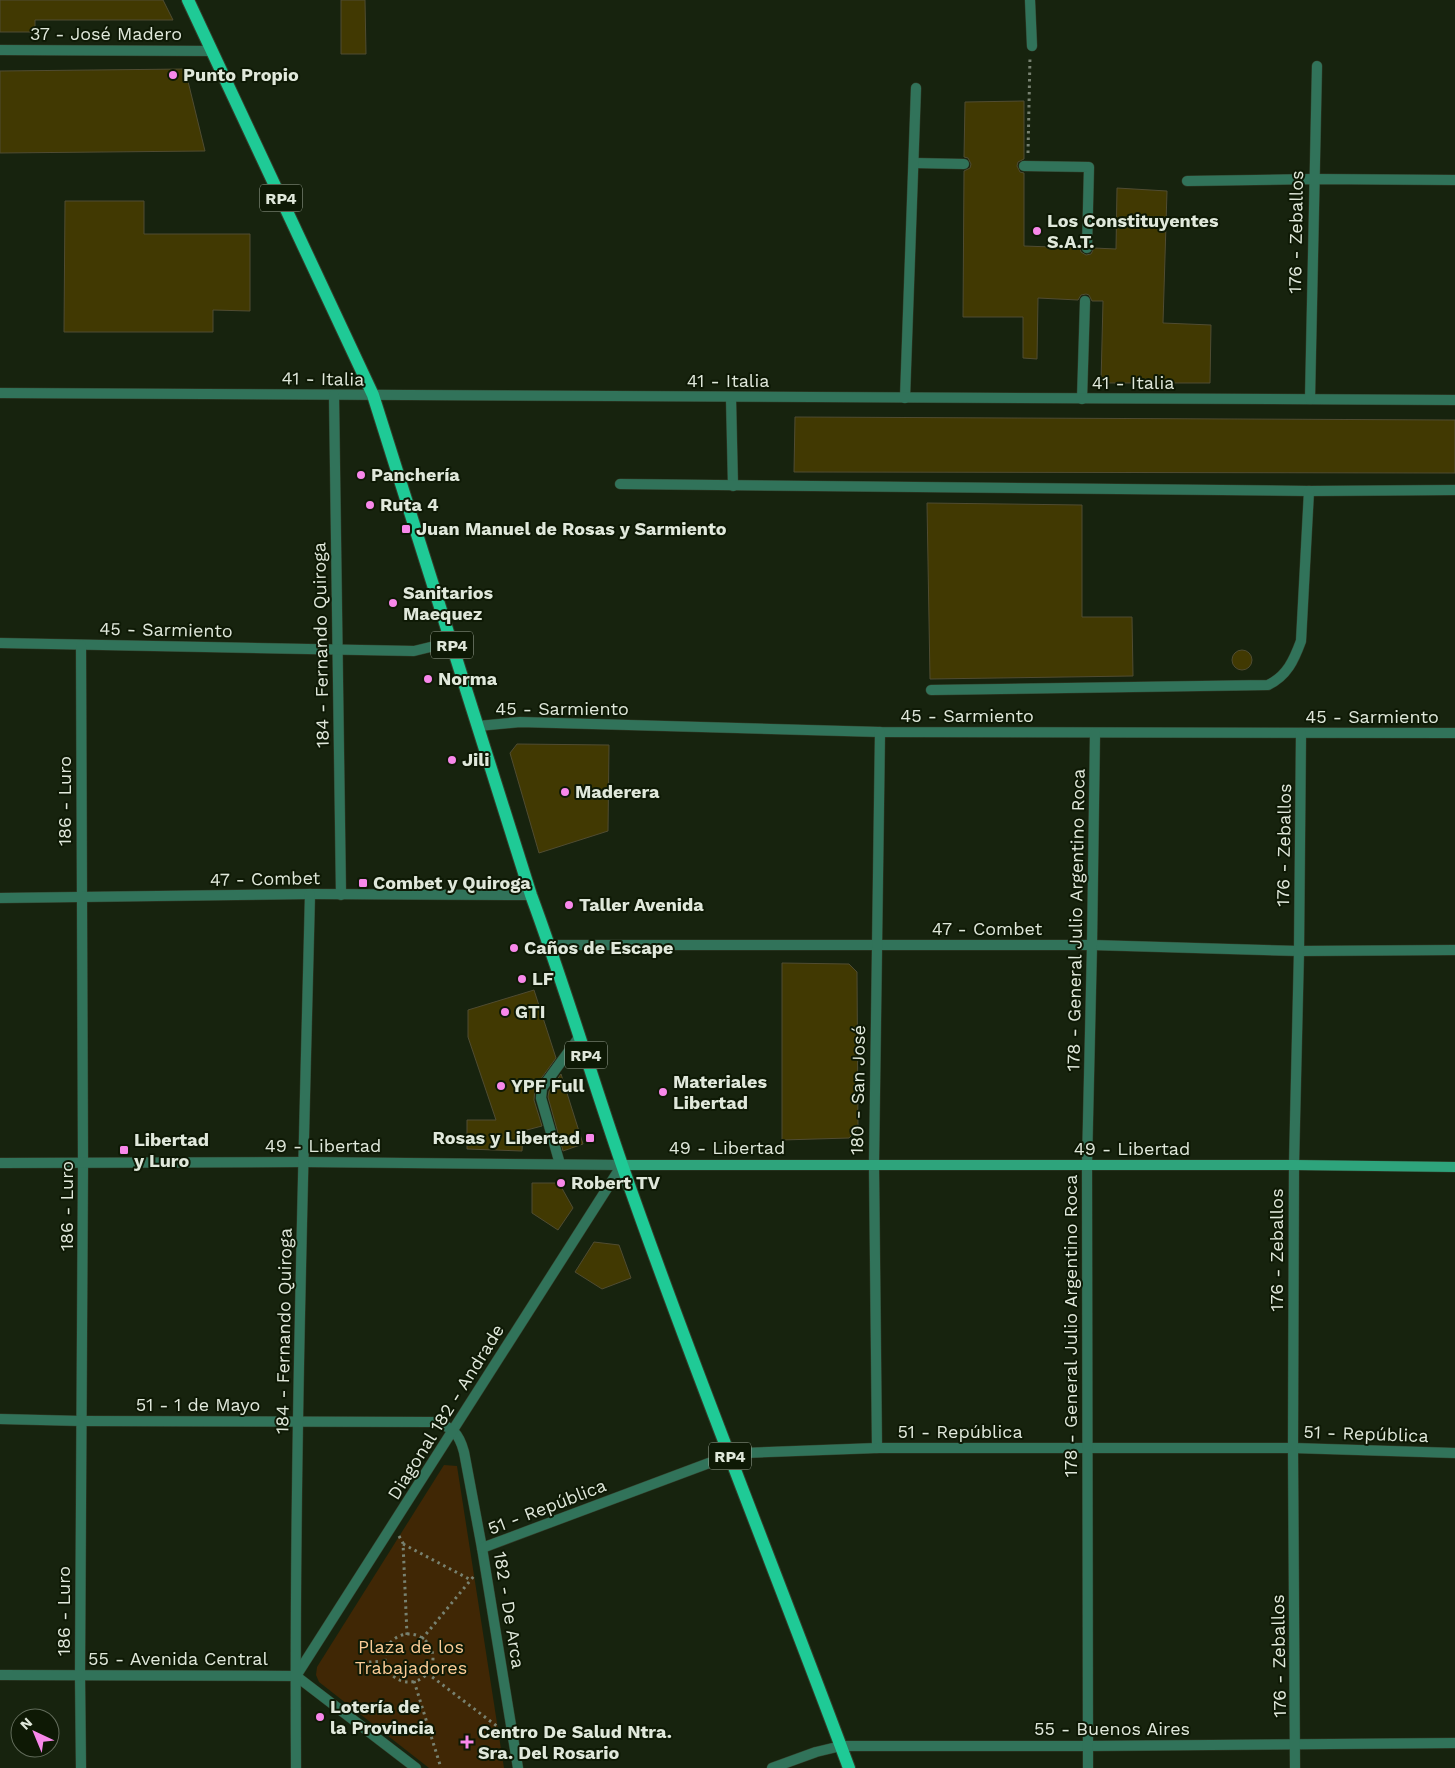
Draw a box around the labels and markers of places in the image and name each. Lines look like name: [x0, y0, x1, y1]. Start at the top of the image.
place label: Punto Propio: [183, 64, 299, 85]
marker: Punto Propio: [167, 69, 179, 81]
place label: Los Constituyentes S.A.T.: [1047, 210, 1219, 252]
marker: Los Constituyentes S.A.T.: [1031, 225, 1043, 237]
place label: Panchería: [371, 464, 460, 485]
marker: Panchería: [355, 469, 367, 481]
place label: Ruta 4: [380, 494, 439, 515]
marker: Ruta 4: [364, 499, 376, 511]
place label: Juan Manuel de Rosas y Sarmiento: [416, 518, 727, 539]
marker: Juan Manuel de Rosas y Sarmiento: [400, 523, 412, 535]
place label: Sanitarios Maequez: [403, 582, 494, 624]
marker: Sanitarios Maequez: [387, 597, 399, 609]
place label: Norma: [438, 668, 498, 689]
marker: Norma: [422, 673, 434, 685]
place label: Jili: [462, 749, 489, 770]
marker: Jili: [446, 754, 458, 766]
place label: Maderera: [575, 781, 660, 802]
marker: Maderera: [559, 786, 571, 798]
place label: Combet y Quiroga: [373, 872, 531, 893]
marker: Combet y Quiroga: [357, 877, 369, 889]
place label: Taller Avenida: [579, 894, 704, 915]
marker: Taller Avenida: [563, 899, 575, 911]
place label: Caños de Escape: [524, 937, 673, 958]
marker: Caños de Escape: [508, 942, 520, 954]
place label: LF: [532, 968, 554, 989]
marker: LF: [516, 973, 528, 985]
place label: GTI: [515, 1001, 545, 1022]
marker: GTI: [499, 1006, 511, 1018]
place label: Materiales Libertad: [673, 1071, 767, 1113]
place label: YPF Full: [511, 1075, 584, 1096]
marker: YPF Full: [495, 1080, 507, 1092]
marker: Materiales Libertad: [657, 1086, 669, 1098]
place label: Rosas y Libertad: [433, 1127, 580, 1148]
place label: Libertad y Luro: [133, 1129, 209, 1171]
marker: Rosas y Libertad: [584, 1132, 596, 1144]
marker: Libertad y Luro: [118, 1144, 130, 1156]
place label: Robert TV: [571, 1172, 661, 1193]
marker: Robert TV: [555, 1177, 567, 1189]
place label: Lotería de la Provincia: [330, 1696, 435, 1738]
marker: Lotería de la Provincia: [314, 1711, 326, 1723]
place label: Centro De Salud Ntra. Sra. Del Rosario: [478, 1721, 672, 1763]
marker: Centro De Salud Ntra. Sra. Del Rosario: [460, 1735, 474, 1749]

